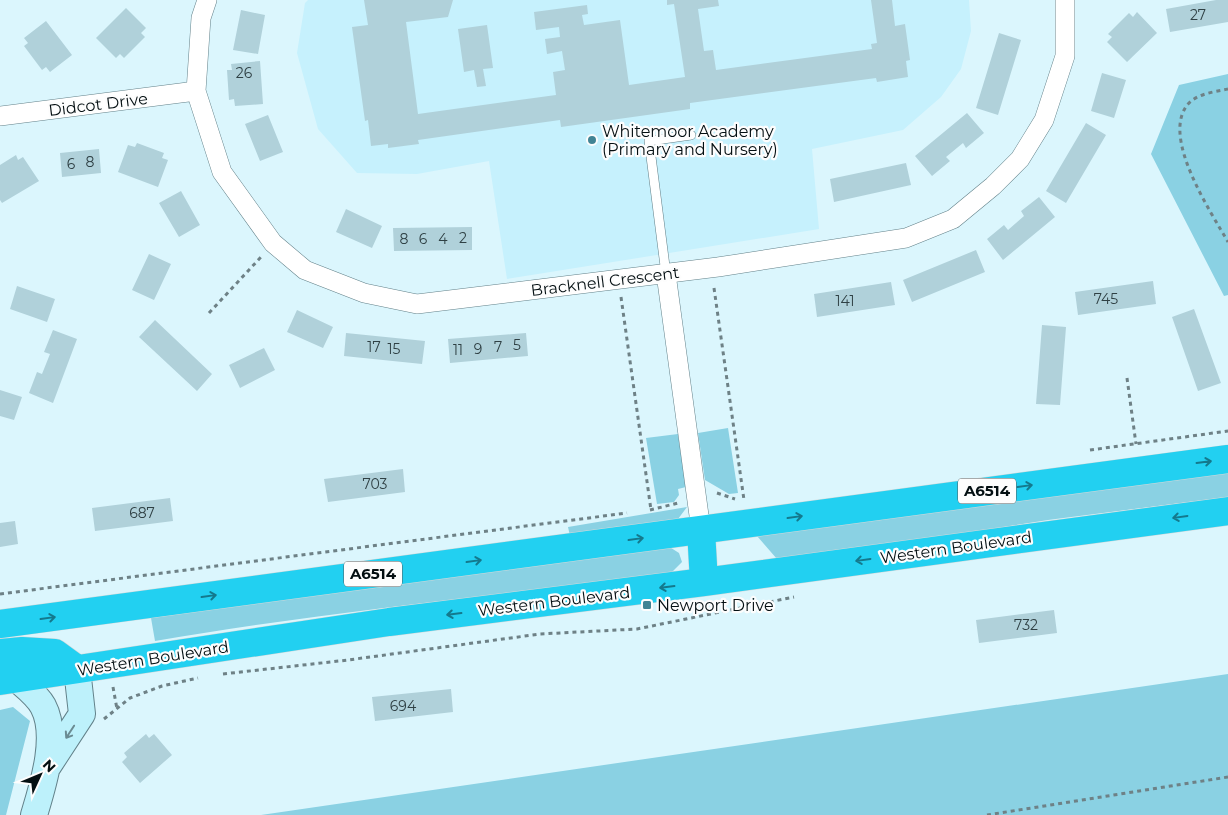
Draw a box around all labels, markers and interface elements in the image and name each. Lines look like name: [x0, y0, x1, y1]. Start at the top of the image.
house number: 27: [1190, 6, 1206, 24]
house number: 26: [236, 64, 253, 82]
street label: Didcot Drive: [47, 89, 149, 120]
place label: Whitemoor Academy (Primary and Nursery): [602, 122, 778, 159]
marker: Whitemoor Academy (Primary and Nursery): [586, 134, 598, 146]
house number: 8: [86, 153, 95, 171]
house number: 6: [67, 155, 76, 173]
house number: 2: [459, 229, 467, 247]
house number: 8: [400, 230, 409, 248]
house number: 6: [419, 230, 428, 248]
house number: 4: [438, 230, 448, 248]
street label: Bracknell Crescent: [530, 263, 681, 300]
house number: 745: [1094, 290, 1118, 308]
house number: 141: [835, 292, 855, 310]
house number: 5: [513, 336, 521, 354]
house number: 17: [367, 338, 381, 356]
house number: 7: [494, 338, 502, 356]
house number: 15: [388, 340, 401, 358]
house number: 9: [474, 340, 482, 358]
house number: 11: [453, 341, 463, 359]
one-way arrow: [1195, 457, 1211, 467]
house number: 703: [363, 475, 388, 493]
road number: A6514: [958, 478, 1016, 504]
one-way arrow: [1017, 480, 1033, 490]
house number: 687: [129, 504, 155, 522]
one-way arrow: [787, 512, 803, 522]
one-way arrow: [1172, 512, 1188, 522]
street label: Western Boulevard: [879, 527, 1033, 568]
one-way arrow: [627, 534, 643, 544]
one-way arrow: [466, 555, 482, 565]
one-way arrow: [855, 555, 871, 565]
road number: A6514: [344, 562, 402, 586]
one-way arrow: [659, 582, 675, 592]
street label: Western Boulevard: [477, 583, 631, 620]
one-way arrow: [201, 591, 217, 601]
place label: Newport Drive: [657, 596, 774, 615]
marker: Newport Drive: [641, 599, 653, 611]
one-way arrow: [446, 609, 462, 619]
one-way arrow: [40, 613, 56, 623]
house number: 732: [1014, 616, 1038, 634]
street label: Western Boulevard: [76, 637, 230, 680]
house number: 694: [390, 697, 417, 715]
one-way arrow: [65, 724, 75, 738]
north arrow: [15, 750, 65, 800]
text: N: [39, 756, 60, 776]

